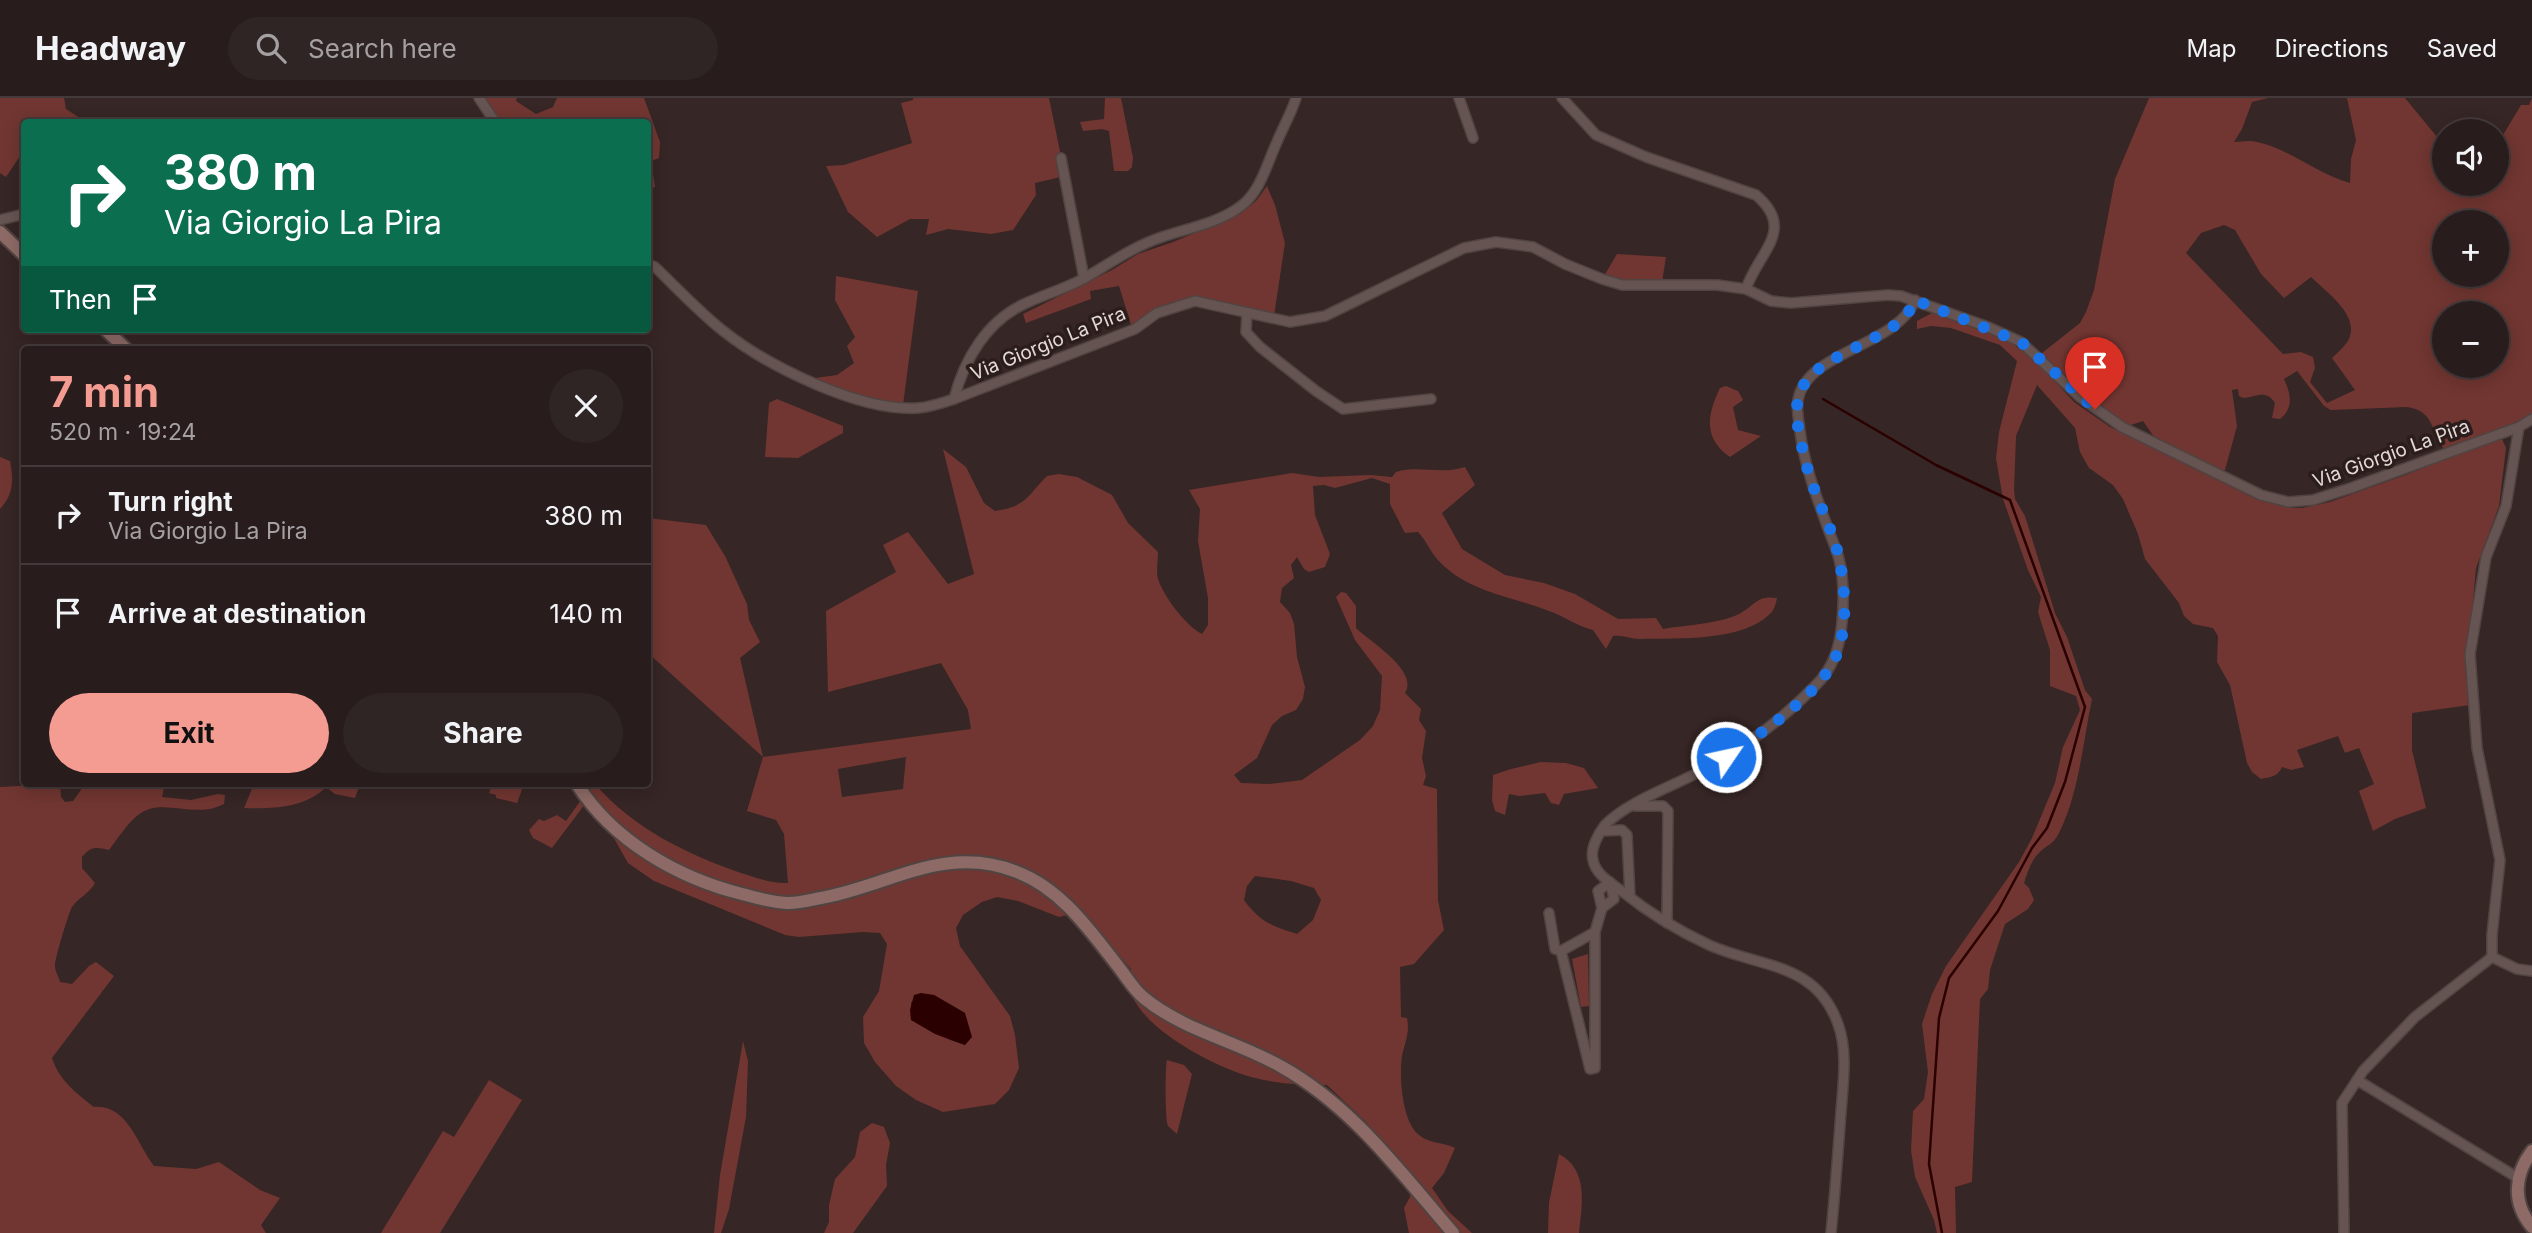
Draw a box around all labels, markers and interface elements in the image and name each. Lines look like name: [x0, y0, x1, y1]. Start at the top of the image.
search box: [228, 17, 718, 80]
text: Headway: [35, 28, 186, 68]
icon: search: [252, 29, 290, 67]
text: Search here: [308, 33, 457, 64]
text: Map: [2187, 34, 2236, 63]
text: Directions: [2274, 34, 2389, 63]
text: Saved: [2427, 34, 2497, 63]
map controls: [2432, 119, 2509, 378]
button: sound: [2432, 119, 2509, 196]
text: 380 m: [164, 143, 317, 202]
icon: right: [49, 147, 140, 238]
text: Via Giorgio La Pira: [164, 203, 442, 242]
button: +: [2432, 210, 2509, 287]
icon: arrive: [126, 280, 164, 318]
text: Then: [49, 284, 112, 315]
button: −: [2432, 301, 2509, 378]
street label: Via Giorgio La Pira: [967, 302, 1129, 385]
pin: [2065, 337, 2125, 409]
icon: arrive: [2076, 348, 2114, 386]
text: 7 min: [49, 366, 159, 417]
button: close: [549, 369, 623, 443]
street label: Via Giorgio La Pira: [2310, 414, 2473, 493]
text: 520 m · 19:24: [49, 418, 196, 446]
text: Turn right: [108, 486, 233, 517]
icon: right: [49, 496, 87, 534]
text: 380 m: [544, 500, 623, 531]
text: Via Giorgio La Pira: [108, 517, 308, 545]
icon: arrive: [49, 594, 87, 632]
text: Arrive at destination: [108, 598, 367, 629]
text: 140 m: [549, 598, 623, 629]
button: Exit: [49, 693, 329, 773]
button: Share: [343, 693, 623, 773]
position arrow: [1689, 720, 1763, 794]

